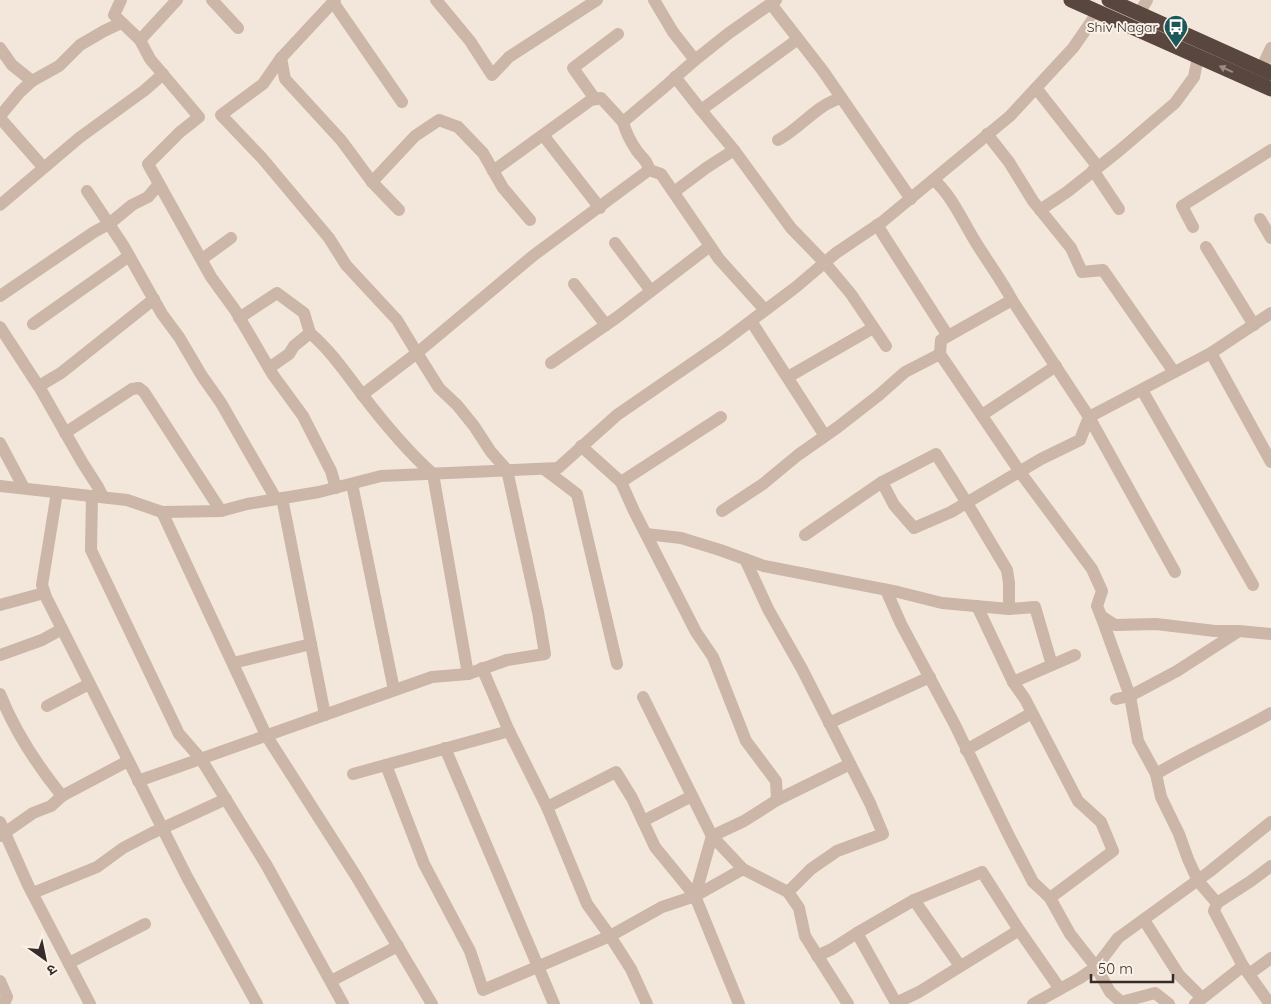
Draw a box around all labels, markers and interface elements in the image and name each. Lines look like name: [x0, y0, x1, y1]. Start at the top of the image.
bus stop icon: Shiv Nagar: [1163, 14, 1189, 48]
place label: Shiv Nagar: [1087, 18, 1159, 36]
one-way arrow: [1219, 65, 1233, 73]
north arrow: [20, 934, 70, 984]
scale bar: [1091, 952, 1174, 984]
text: 50 m: [1098, 959, 1133, 978]
text: उ: [43, 960, 60, 980]

